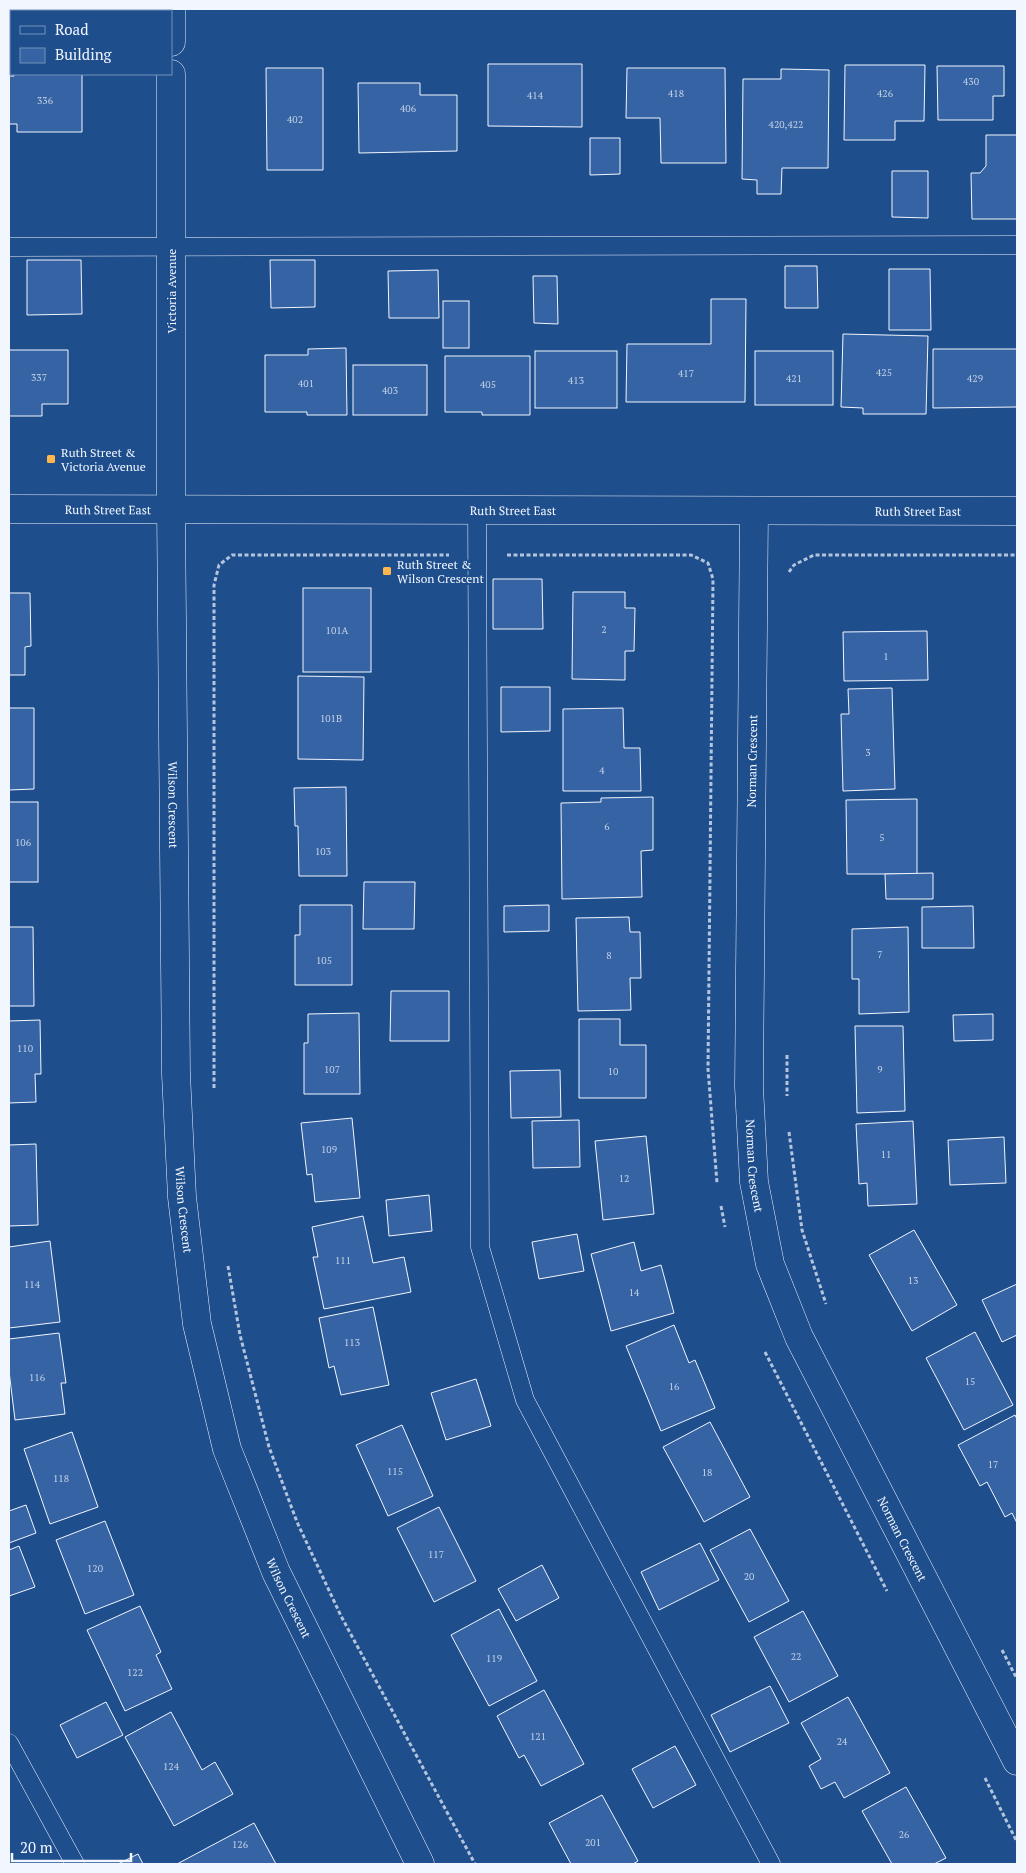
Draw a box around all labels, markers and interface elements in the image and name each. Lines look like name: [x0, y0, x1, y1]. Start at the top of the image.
legend: [10, 10, 172, 75]
text: Road: [55, 19, 88, 39]
text: Building: [55, 44, 113, 64]
house number: 430: [963, 75, 979, 88]
house number: 418: [668, 87, 684, 100]
house number: 426: [877, 87, 894, 100]
house number: 414: [527, 89, 544, 102]
house number: 336: [37, 94, 54, 107]
house number: 406: [400, 102, 417, 115]
house number: 402: [287, 113, 303, 126]
house number: 420,422: [769, 118, 803, 131]
street label: Victoria Avenue: [164, 249, 179, 333]
house number: 425: [876, 366, 892, 379]
house number: 417: [678, 367, 694, 380]
house number: 337: [31, 371, 47, 384]
house number: 421: [786, 372, 802, 385]
house number: 429: [967, 372, 983, 385]
house number: 413: [568, 374, 584, 387]
house number: 401: [298, 377, 314, 390]
house number: 405: [480, 378, 496, 391]
house number: 403: [382, 384, 398, 397]
place label: Ruth Street & Victoria Avenue: [61, 445, 146, 474]
marker: Ruth Street & Victoria Avenue: [45, 453, 57, 465]
street label: Ruth Street East: [65, 502, 152, 517]
street label: Ruth Street East: [470, 502, 557, 518]
street label: Ruth Street East: [875, 503, 962, 518]
place label: Ruth Street & Wilson Crescent: [397, 557, 484, 586]
marker: Ruth Street & Wilson Crescent: [381, 565, 393, 577]
house number: 2: [601, 623, 607, 636]
house number: 101A: [326, 624, 349, 637]
house number: 1: [883, 650, 889, 663]
house number: 101B: [320, 712, 342, 725]
street label: Norman Crescent: [744, 714, 760, 808]
house number: 3: [865, 746, 871, 759]
street label: Wilson Crescent: [166, 761, 182, 849]
house number: 4: [599, 764, 605, 777]
house number: 6: [604, 820, 610, 833]
house number: 5: [879, 831, 885, 844]
house number: 106: [15, 836, 32, 849]
house number: 103: [315, 845, 331, 858]
house number: 7: [877, 948, 883, 961]
house number: 8: [606, 949, 612, 962]
house number: 105: [316, 954, 332, 967]
house number: 110: [17, 1042, 33, 1055]
house number: 107: [324, 1063, 340, 1076]
house number: 9: [877, 1063, 883, 1076]
house number: 10: [608, 1065, 618, 1078]
street label: Norman Crescent: [743, 1119, 767, 1214]
house number: 109: [321, 1143, 337, 1156]
house number: 11: [881, 1148, 891, 1161]
street label: Wilson Crescent: [173, 1166, 196, 1254]
house number: 12: [619, 1172, 629, 1185]
house number: 111: [335, 1254, 351, 1267]
house number: 13: [908, 1274, 918, 1287]
house number: 114: [24, 1278, 41, 1291]
house number: 14: [629, 1286, 640, 1299]
house number: 113: [344, 1336, 360, 1349]
house number: 116: [29, 1371, 46, 1384]
house number: 15: [965, 1375, 975, 1388]
house number: 16: [669, 1380, 680, 1393]
house number: 17: [988, 1458, 998, 1471]
house number: 115: [387, 1465, 403, 1478]
house number: 18: [702, 1466, 712, 1479]
house number: 118: [53, 1472, 69, 1485]
street label: Norman Crescent: [875, 1494, 931, 1584]
house number: 117: [428, 1548, 444, 1561]
street label: Wilson Crescent: [264, 1556, 315, 1641]
house number: 120: [87, 1562, 103, 1575]
house number: 20: [744, 1570, 754, 1583]
house number: 22: [791, 1650, 801, 1663]
house number: 119: [486, 1652, 502, 1665]
house number: 122: [127, 1666, 143, 1679]
house number: 121: [530, 1730, 546, 1743]
house number: 24: [837, 1735, 848, 1748]
house number: 124: [163, 1760, 180, 1773]
house number: 26: [899, 1828, 910, 1841]
scale bar: [12, 1830, 131, 1862]
house number: 201: [585, 1836, 601, 1849]
text: 20 m: [20, 1837, 53, 1857]
house number: 126: [232, 1838, 249, 1851]

